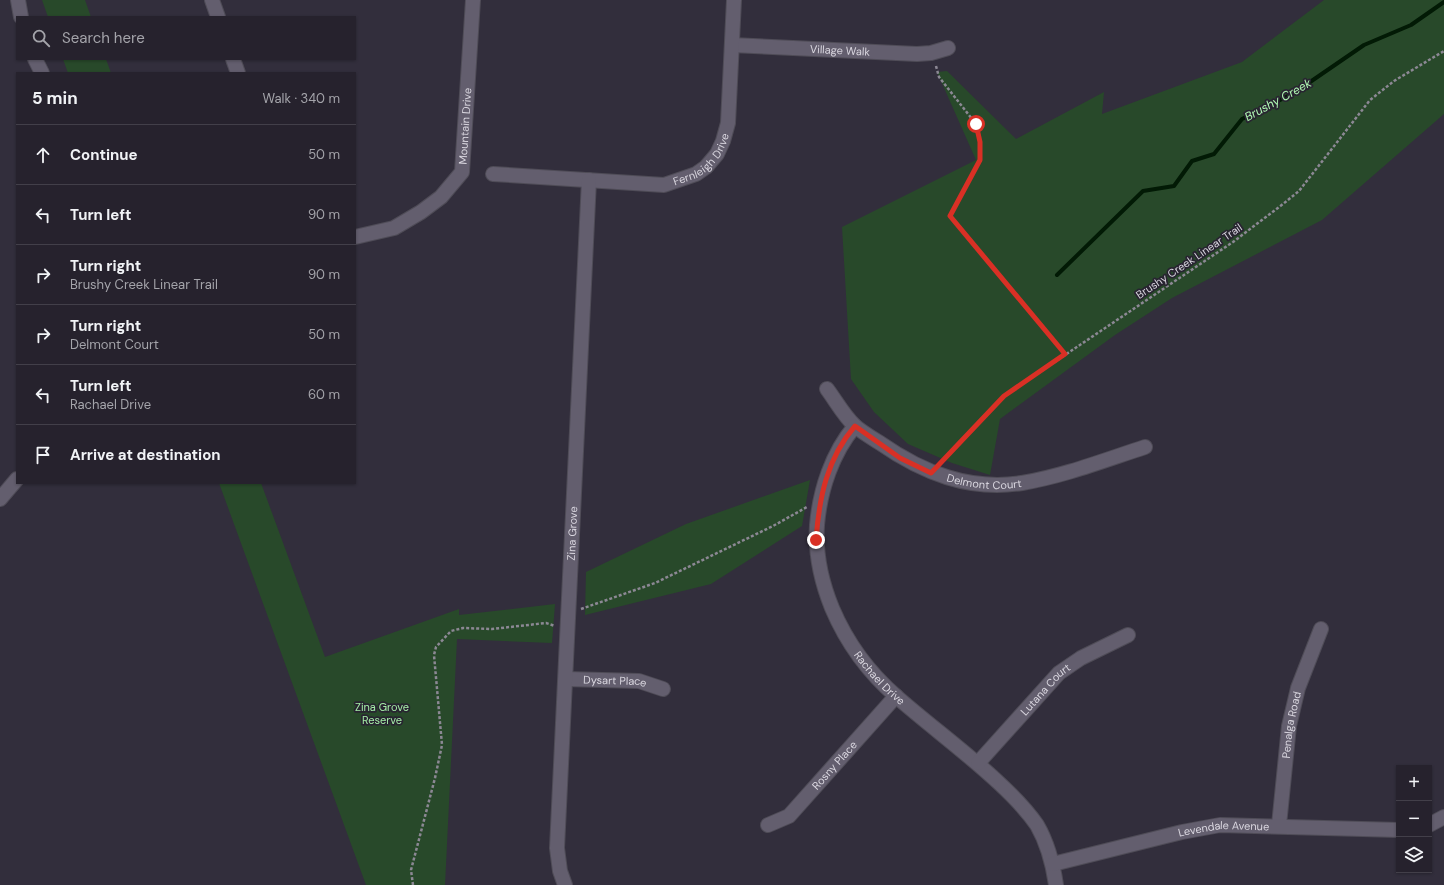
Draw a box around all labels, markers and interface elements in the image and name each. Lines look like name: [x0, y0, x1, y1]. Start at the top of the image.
search box: [16, 16, 356, 60]
icon: search: [30, 27, 52, 49]
text: Search here: [62, 28, 145, 48]
street label: Village Walk: [810, 42, 871, 59]
water label: Brushy Creek: [1242, 75, 1315, 125]
text: 5 min: [32, 87, 78, 109]
street label: Mountain Drive: [455, 87, 474, 165]
text: Walk · 340 m: [263, 90, 340, 107]
route start: [967, 115, 985, 133]
street label: Fernleigh Drive: [671, 132, 732, 188]
icon: ahead: [32, 144, 54, 166]
text: Continue: [70, 145, 138, 165]
text: 50 m: [308, 146, 340, 163]
icon: left: [32, 204, 54, 226]
text: Turn left: [70, 205, 131, 225]
text: 90 m: [308, 206, 340, 223]
street label: Brushy Creek Linear Trail: [1133, 220, 1245, 302]
text: Turn right: [70, 256, 141, 276]
icon: right: [32, 264, 54, 286]
text: 90 m: [308, 266, 340, 283]
text: Brushy Creek Linear Trail: [70, 276, 218, 293]
text: Turn right: [70, 316, 141, 336]
icon: right: [32, 324, 54, 346]
text: 50 m: [308, 326, 340, 343]
text: Delmont Court: [70, 336, 159, 353]
text: Turn left: [70, 376, 131, 396]
icon: left: [32, 384, 54, 406]
text: 60 m: [308, 386, 340, 403]
text: Rachael Drive: [70, 396, 151, 413]
icon: arrive: [32, 444, 54, 466]
text: Arrive at destination: [70, 445, 221, 465]
street label: Delmont Court: [945, 471, 1022, 492]
street label: Zina Grove: [564, 506, 580, 561]
route end: [807, 531, 825, 549]
street label: Rachael Drive: [851, 648, 908, 708]
street label: Lutana Court: [1017, 660, 1073, 718]
street label: Dysart Place: [583, 672, 649, 690]
street label: Penalga Road: [1279, 690, 1304, 759]
park label: Zina Grove Reserve: [355, 700, 409, 727]
street label: Rosny Place: [809, 738, 860, 793]
map controls: [1396, 765, 1432, 873]
button: +: [1396, 765, 1432, 801]
button: −: [1396, 801, 1432, 837]
street label: Levendale Avenue: [1177, 818, 1269, 840]
button: layers: [1396, 837, 1432, 873]

